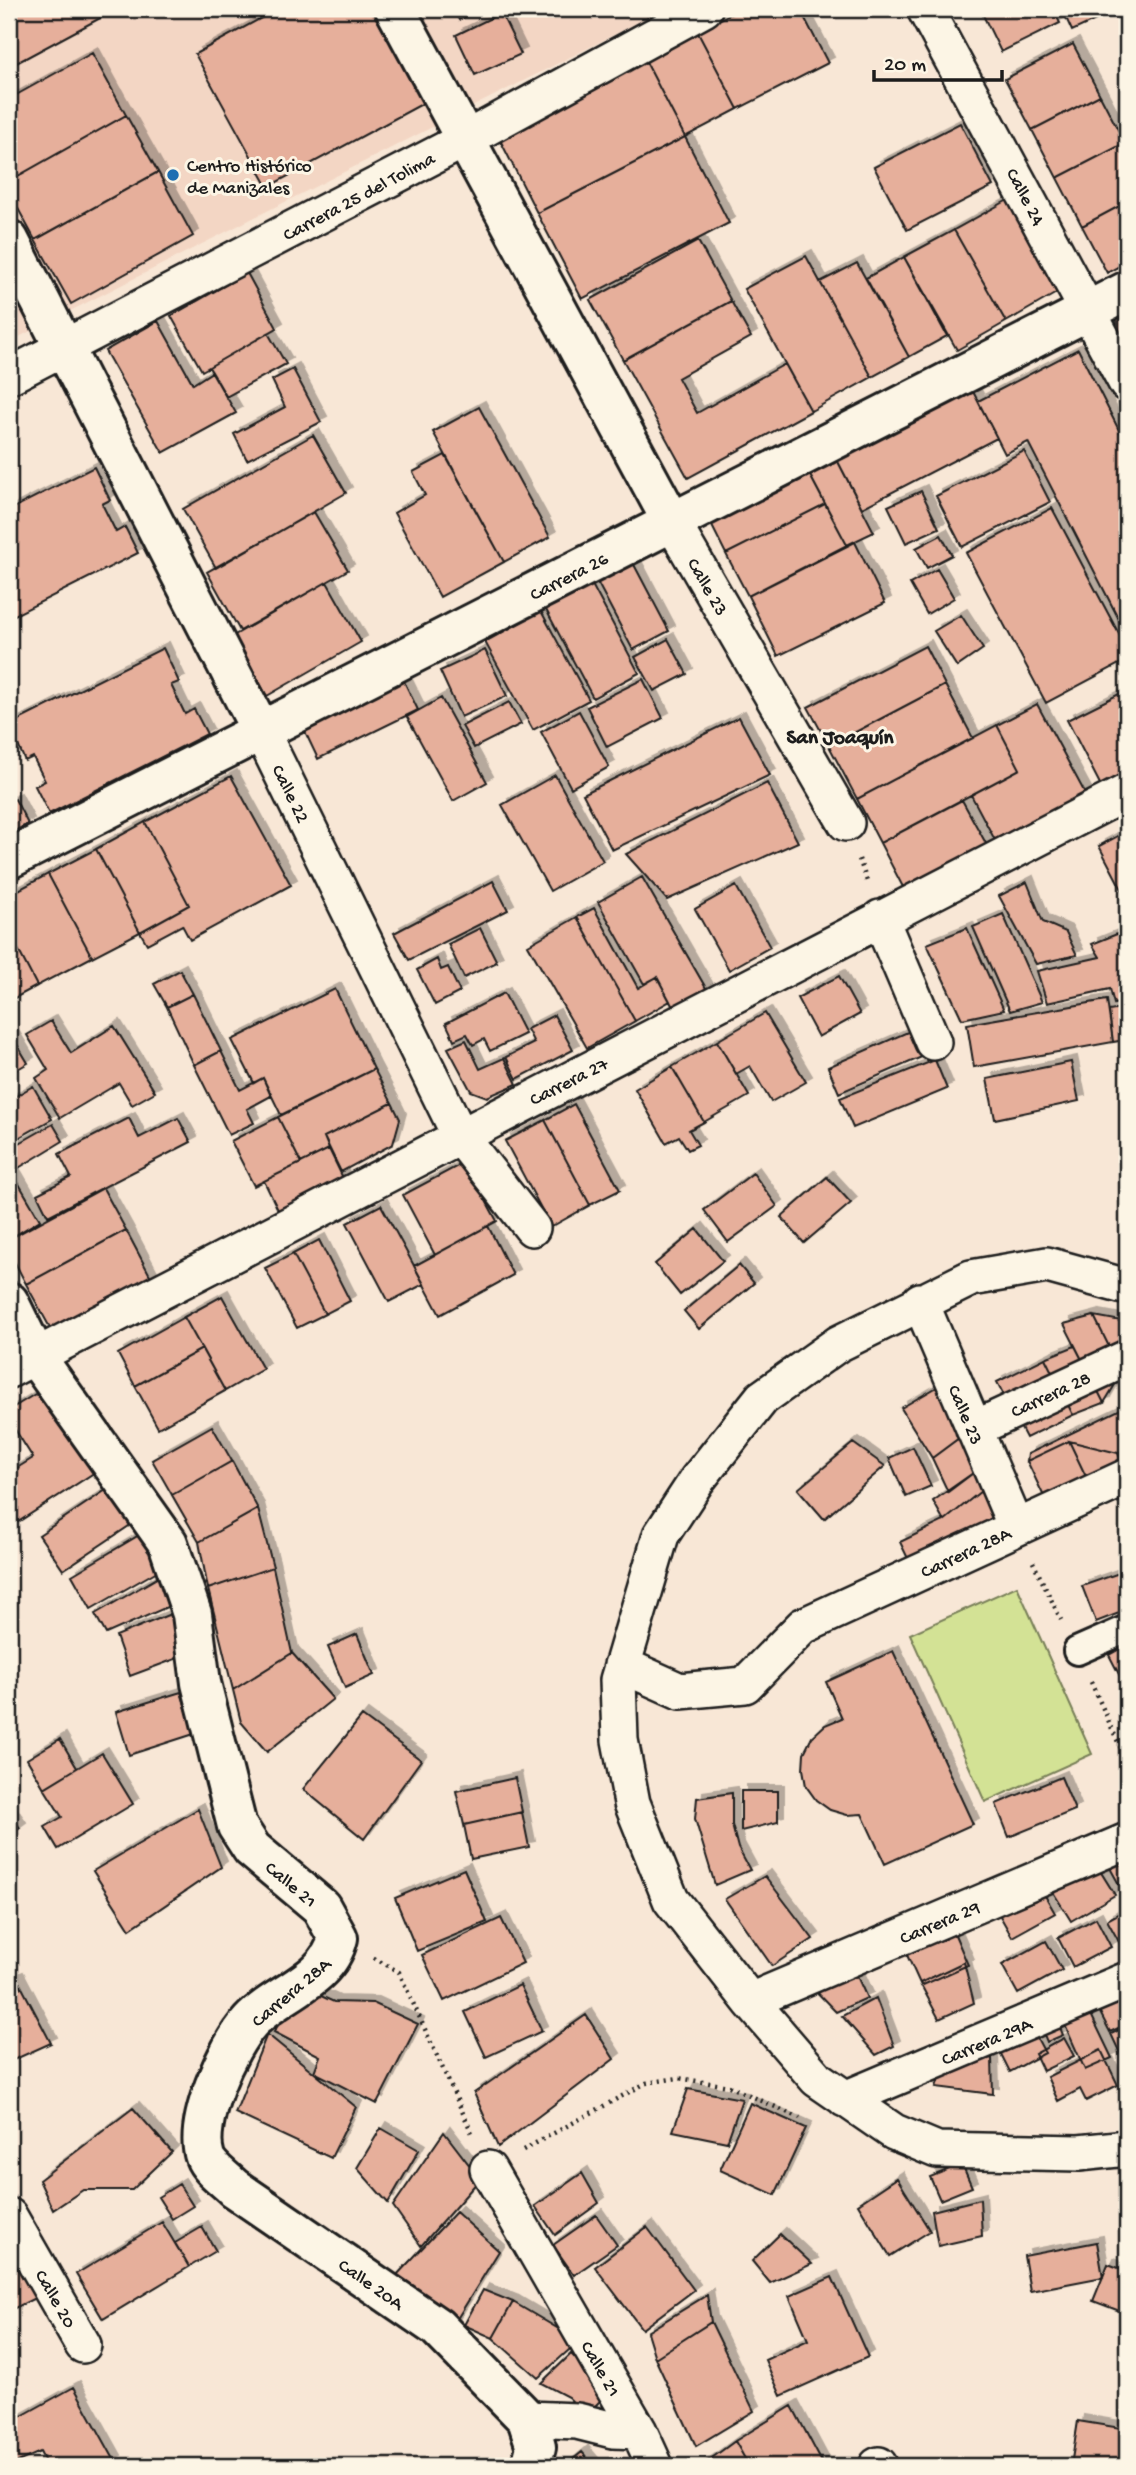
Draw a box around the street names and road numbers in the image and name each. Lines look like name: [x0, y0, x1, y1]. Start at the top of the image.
street label: Carrera 25 del Tolima: [280, 148, 441, 248]
street label: Calle 24: [999, 165, 1049, 230]
street label: Carrera 26: [527, 548, 613, 608]
street label: Calle 23: [680, 555, 732, 621]
street label: Calle 22: [265, 762, 313, 828]
street label: Carrera 27: [526, 1053, 614, 1113]
street label: Carrera 28: [1008, 1368, 1095, 1425]
street label: Calle 23: [941, 1382, 987, 1449]
street label: Carrera 28A: [918, 1523, 1017, 1585]
street label: Calle 21: [259, 1857, 320, 1914]
street label: Carrera 29: [897, 1897, 984, 1951]
street label: Carrera 28A: [248, 1953, 338, 2034]
street label: Carrera 29A: [939, 2013, 1038, 2073]
street label: Calle 20A: [333, 2255, 409, 2318]
street label: Calle 20: [28, 2266, 80, 2333]
street label: Calle 21: [574, 2338, 624, 2402]

